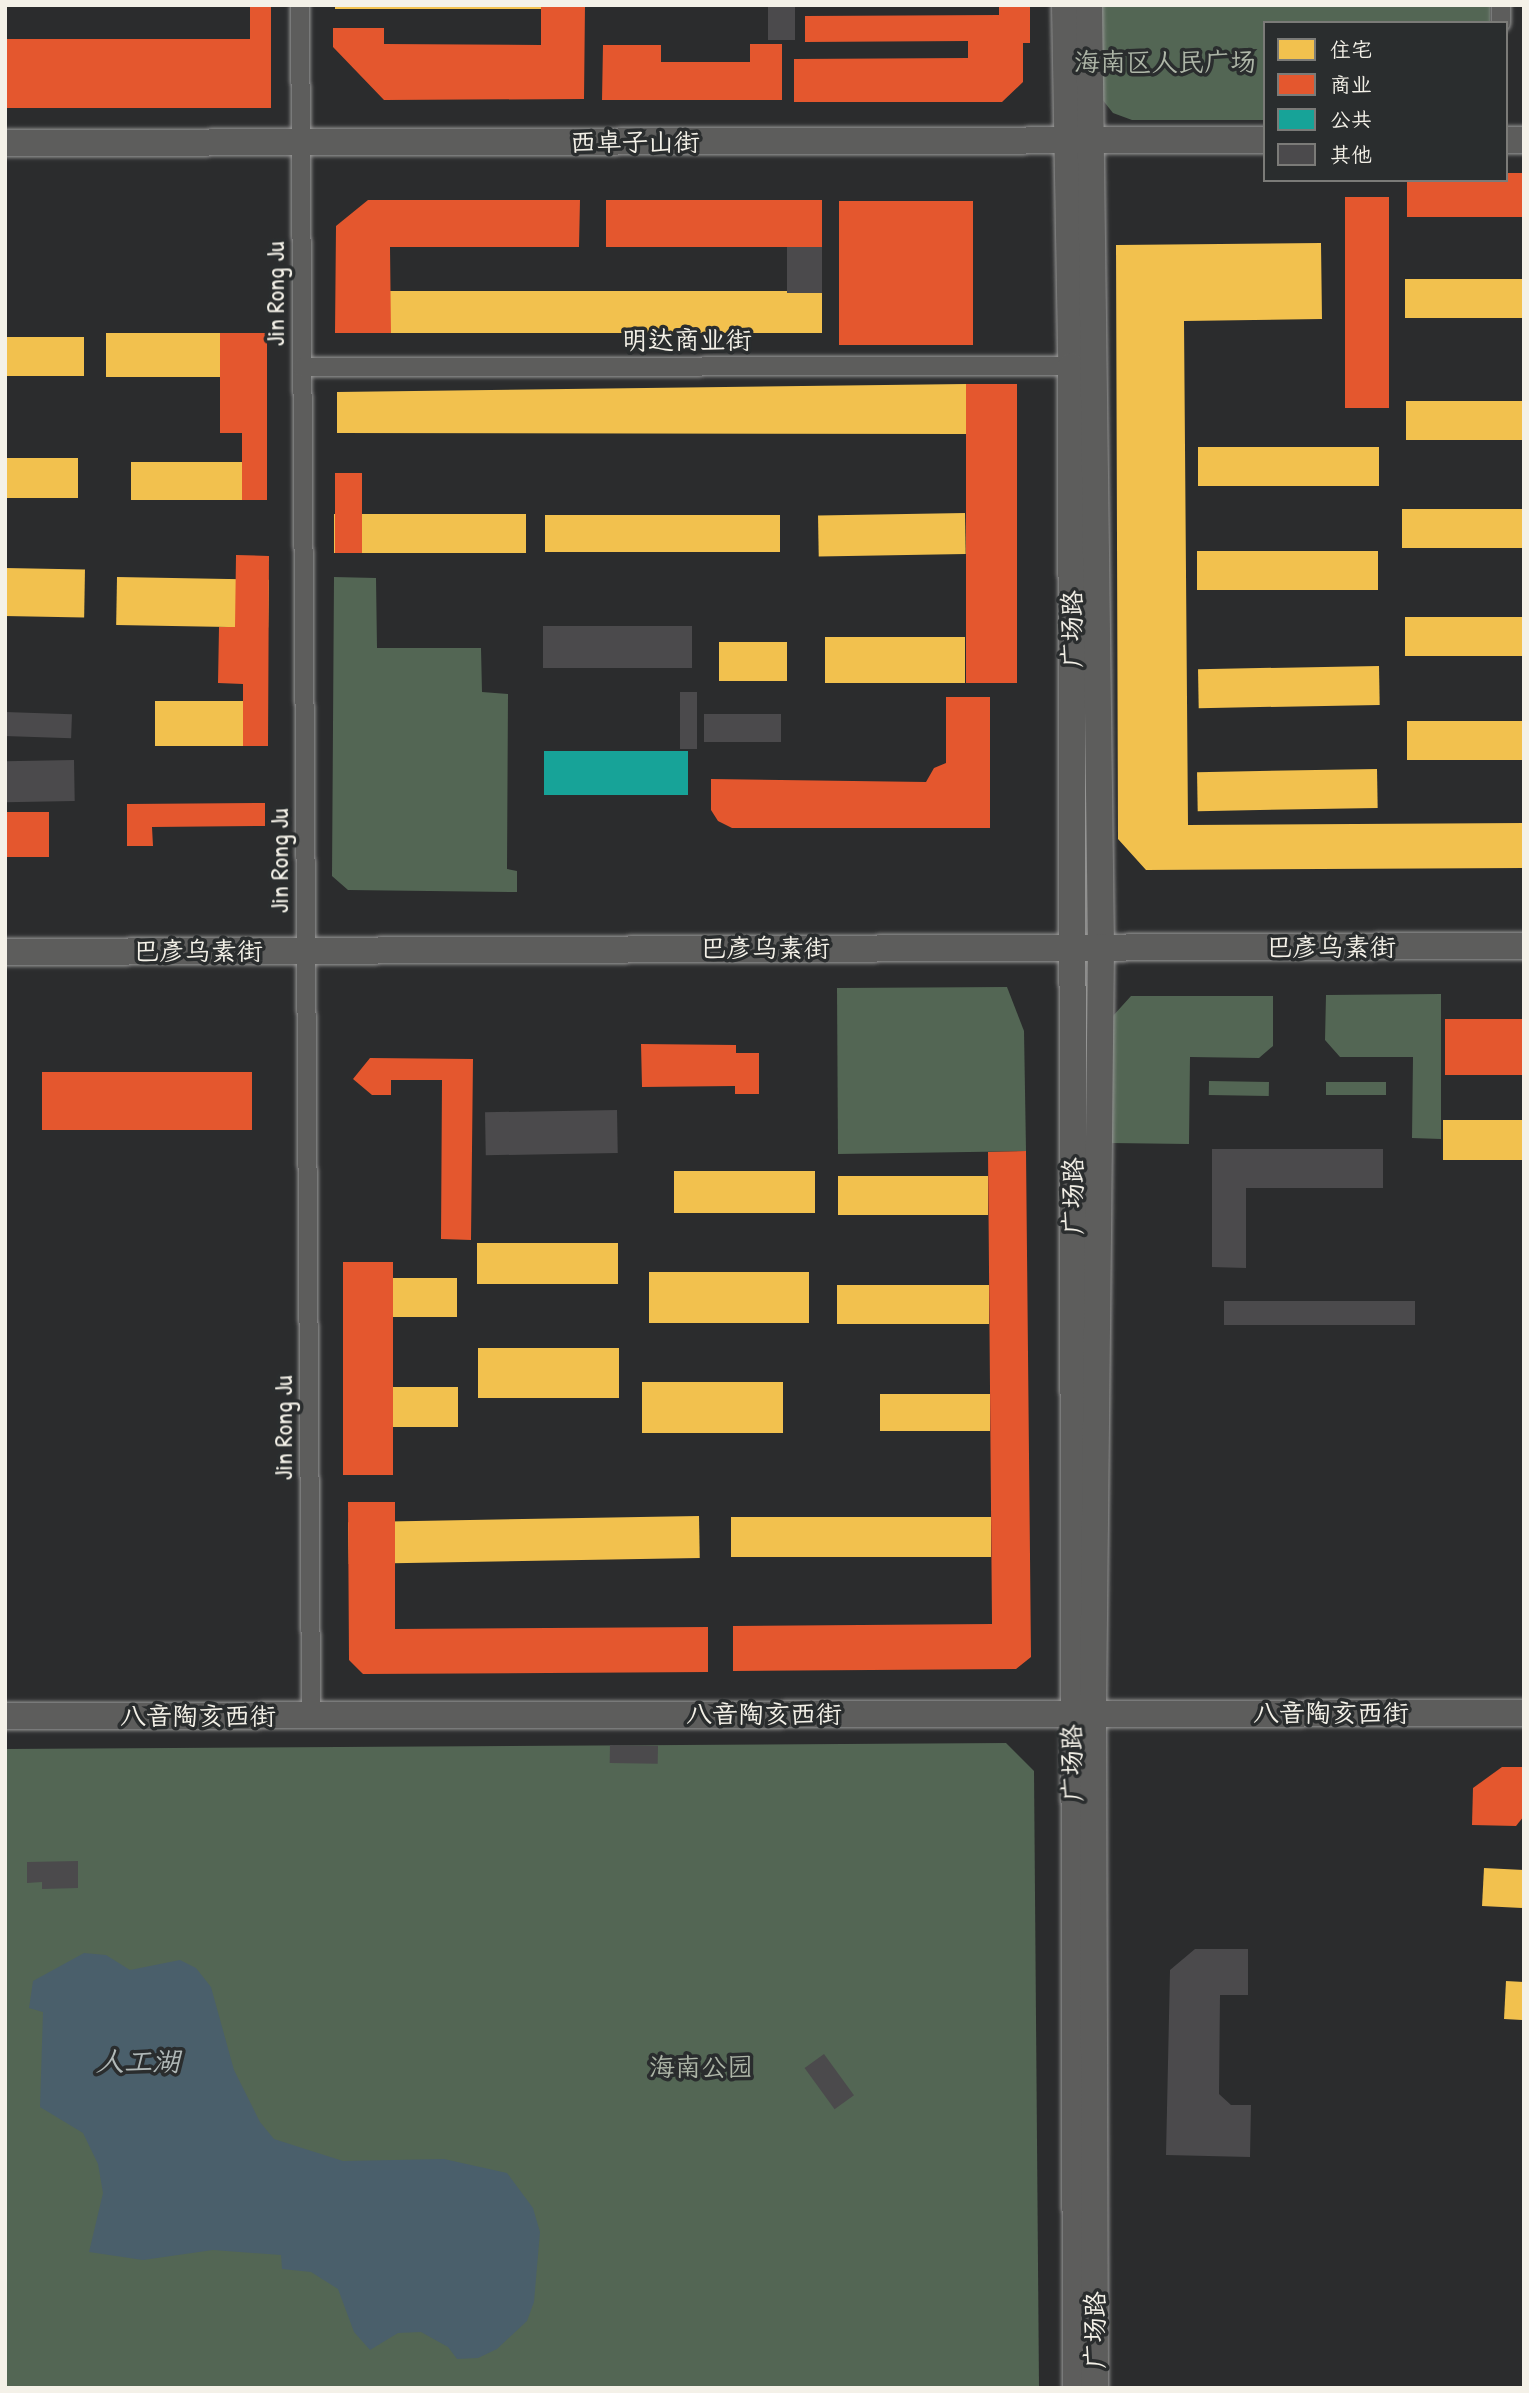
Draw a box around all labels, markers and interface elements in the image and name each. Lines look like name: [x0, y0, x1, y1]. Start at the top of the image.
legend: [1263, 21, 1508, 182]
text: 住宅: [1330, 35, 1372, 64]
park label: 海南区人民广场: [1074, 46, 1256, 78]
text: 商业: [1330, 70, 1372, 99]
text: 公共: [1330, 105, 1372, 134]
street label: 西卓子山街: [570, 126, 700, 158]
text: 其他: [1330, 140, 1372, 169]
street label: Jin Rong Ju: [259, 242, 291, 346]
street label: 明达商业街: [622, 324, 752, 356]
street label: 广场路: [1056, 590, 1088, 668]
street label: Jin Rong Ju: [263, 809, 295, 913]
street label: 巴彦乌素街: [1266, 931, 1396, 963]
street label: 巴彦乌素街: [700, 932, 830, 964]
street label: 巴彦乌素街: [133, 935, 263, 967]
street label: 广场路: [1057, 1157, 1089, 1235]
street label: Jin Rong Ju: [267, 1376, 299, 1480]
street label: 八音陶亥西街: [1253, 1697, 1409, 1729]
street label: 八音陶亥西街: [686, 1698, 842, 1730]
street label: 八音陶亥西街: [120, 1700, 276, 1732]
street label: 广场路: [1056, 1724, 1088, 1802]
water label: 人工湖: [96, 2044, 180, 2078]
park label: 海南公园: [649, 2051, 753, 2083]
street label: 广场路: [1079, 2291, 1111, 2369]

